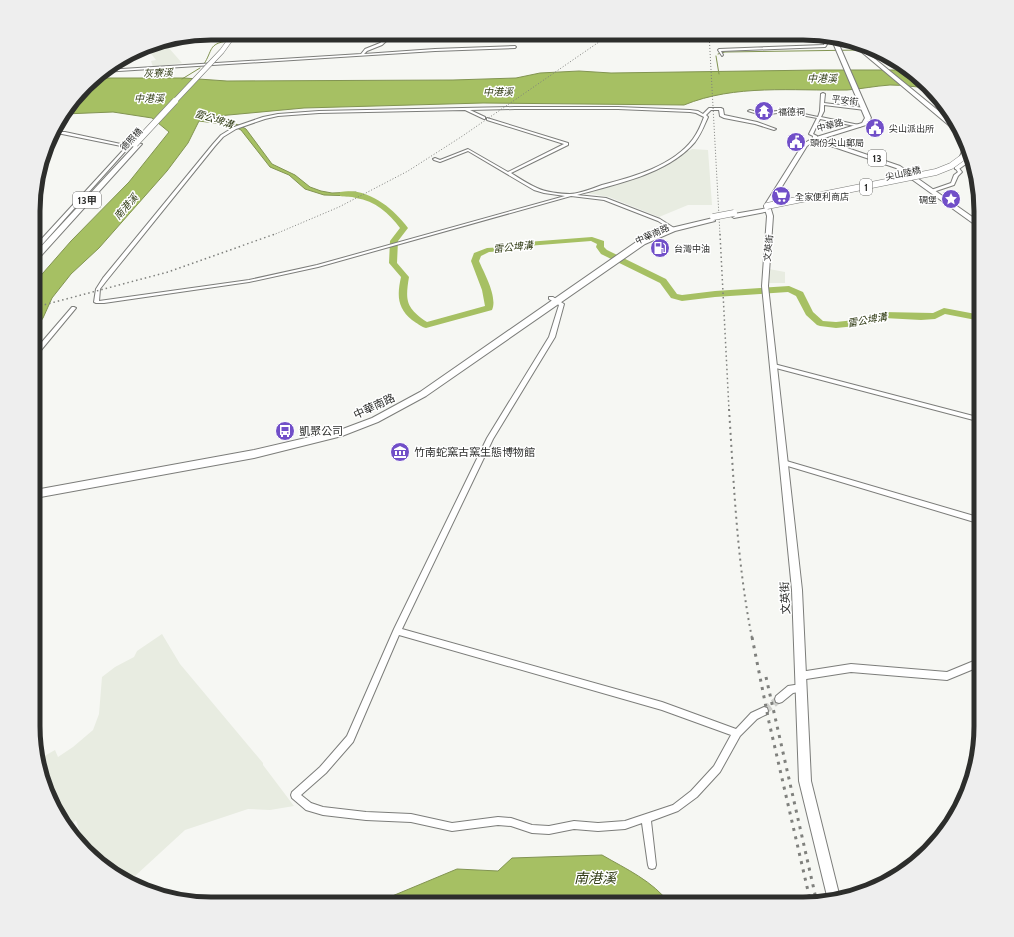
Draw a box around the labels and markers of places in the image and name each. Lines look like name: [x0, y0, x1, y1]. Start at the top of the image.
temple icon: 福德祠: [753, 100, 775, 122]
place label: 福德祠: [778, 106, 805, 117]
public building icon: 尖山派出所: [864, 117, 886, 139]
place label: 尖山派出所: [889, 123, 934, 134]
public building icon: 頭份尖山郵局: [785, 131, 807, 153]
place label: 頭份尖山郵局: [810, 137, 864, 148]
supermarket icon: 全家便利商店: [770, 185, 792, 207]
place icon: 碉堡: [940, 188, 962, 210]
place label: 全家便利商店: [795, 191, 849, 202]
place label: 碉堡: [919, 194, 937, 205]
fuel station icon: 台灣中油: [649, 237, 671, 259]
place label: 台灣中油: [674, 243, 710, 254]
bus stop icon: 凱聚公司: [274, 420, 296, 442]
place label: 凱聚公司: [299, 424, 343, 438]
museum icon: 竹南蛇窯古窯生態博物館: [389, 441, 411, 463]
place label: 竹南蛇窯古窯生態博物館: [414, 445, 535, 459]

